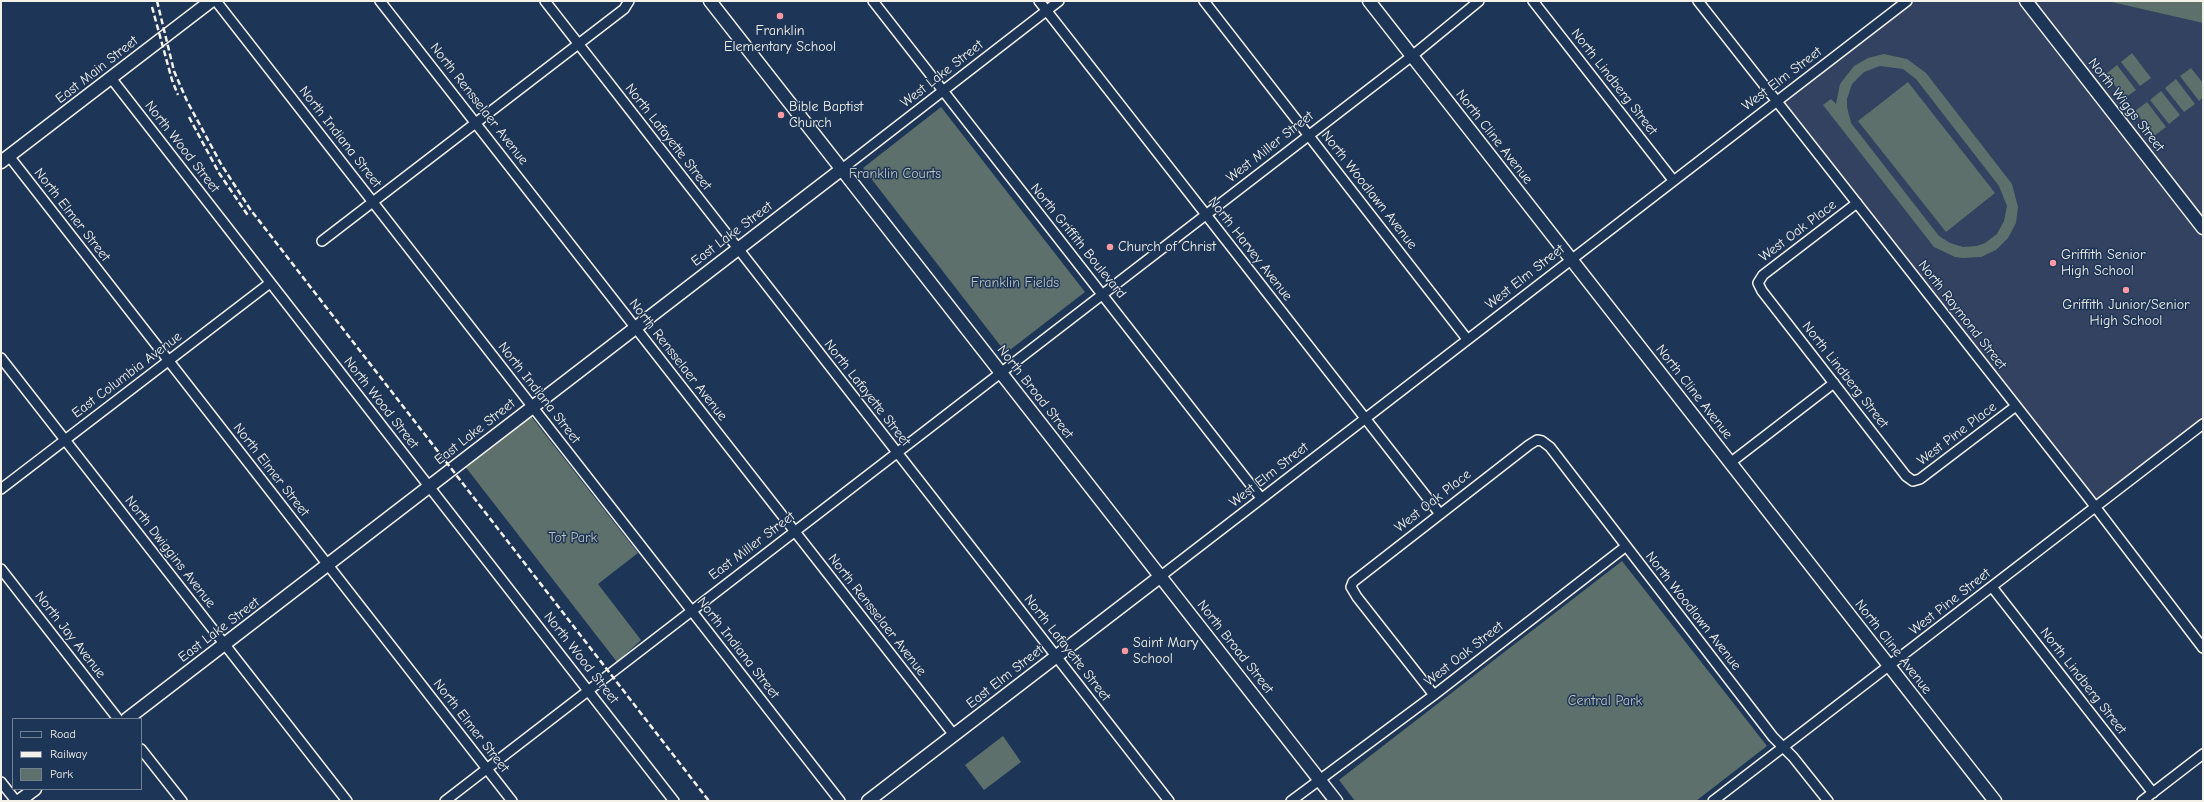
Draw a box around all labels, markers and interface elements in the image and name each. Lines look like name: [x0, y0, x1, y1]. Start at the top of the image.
marker: Franklin Elementary School: [775, 11, 785, 21]
place label: Franklin Elementary School: [724, 23, 836, 56]
street label: North Lindberg Street: [1567, 25, 1661, 139]
street label: East Main Street: [53, 33, 141, 107]
street label: West Lake Street: [897, 37, 987, 111]
street label: North Rensselaer Avenue: [426, 40, 532, 168]
street label: West Elm Street: [1739, 44, 1825, 114]
street label: North Wiggs Street: [2084, 55, 2168, 155]
street label: North Lafayette Street: [621, 80, 715, 194]
street label: North Indiana Street: [295, 83, 385, 191]
street label: North Cline Avenue: [1452, 86, 1536, 188]
street label: North Wood Street: [141, 98, 223, 196]
place label: Bible Baptist Church: [789, 99, 863, 132]
street label: West Miller Street: [1223, 108, 1317, 186]
marker: Bible Baptist Church: [776, 110, 786, 120]
street label: North Woodlawn Avenue: [1317, 127, 1421, 253]
street label: North Elmer Street: [30, 165, 114, 265]
park label: Franklin Courts: [849, 166, 941, 182]
street label: North Griffith Boulevard: [1026, 180, 1130, 302]
street label: North Harvey Avenue: [1204, 194, 1296, 304]
street label: West Oak Place: [1756, 197, 1840, 265]
street label: East Lake Street: [688, 198, 776, 270]
place label: Church of Christ: [1118, 239, 1216, 255]
street label: West Elm Street: [1482, 241, 1568, 313]
marker: Church of Christ: [1105, 242, 1115, 252]
place label: Griffith Senior High School: [2061, 247, 2146, 280]
street label: North Raymond Street: [1914, 257, 2010, 373]
marker: Griffith Senior High School: [2048, 258, 2058, 268]
park label: Franklin Fields: [971, 275, 1059, 291]
marker: Griffith Junior/Senior High School: [2121, 285, 2131, 295]
street label: North Rensselaer Avenue: [625, 296, 731, 424]
place label: Griffith Junior/Senior High School: [2062, 297, 2190, 330]
street label: North Lindberg Street: [1798, 318, 1892, 432]
street label: East Columbia Avenue: [69, 328, 185, 422]
street label: North Lafayette Street: [820, 336, 914, 450]
street label: North Indiana Street: [494, 339, 584, 447]
street label: North Cline Avenue: [1652, 341, 1736, 443]
street label: North Broad Street: [993, 342, 1077, 442]
street label: North Wood Street: [340, 354, 422, 452]
street label: East Lake Street: [431, 395, 519, 469]
street label: West Pine Place: [1914, 399, 2000, 469]
street label: North Elmer Street: [229, 420, 313, 520]
street label: West Elm Street: [1226, 439, 1312, 511]
street label: West Oak Place: [1391, 466, 1475, 536]
street label: North Dwiggins Avenue: [121, 493, 219, 611]
street label: East Miller Street: [706, 508, 798, 584]
park label: Tot Park: [549, 530, 597, 546]
street label: North Woodlawn Avenue: [1641, 548, 1745, 674]
street label: North Rensselaer Avenue: [824, 551, 930, 679]
street label: West Pine Street: [1906, 565, 1994, 639]
street label: North Jay Avenue: [31, 588, 109, 682]
street label: North Lafayette Street: [1020, 591, 1114, 705]
street label: East Lake Street: [175, 594, 263, 666]
street label: North Indiana Street: [693, 594, 783, 702]
street label: North Cline Avenue: [1851, 596, 1935, 698]
street label: North Broad Street: [1193, 597, 1277, 697]
street label: North Wood Street: [540, 609, 622, 707]
street label: West Oak Street: [1421, 618, 1507, 690]
street label: North Lindberg Street: [2036, 624, 2130, 738]
place label: Saint Mary School: [1133, 635, 1198, 668]
street label: East Elm Street: [963, 642, 1047, 712]
marker: Saint Mary School: [1120, 646, 1130, 656]
street label: North Elmer Street: [429, 676, 513, 776]
park label: Central Park: [1568, 693, 1642, 709]
legend: [12, 718, 142, 790]
text: Road: [50, 727, 76, 741]
text: Railway: [50, 747, 87, 761]
text: Park: [50, 767, 73, 781]

